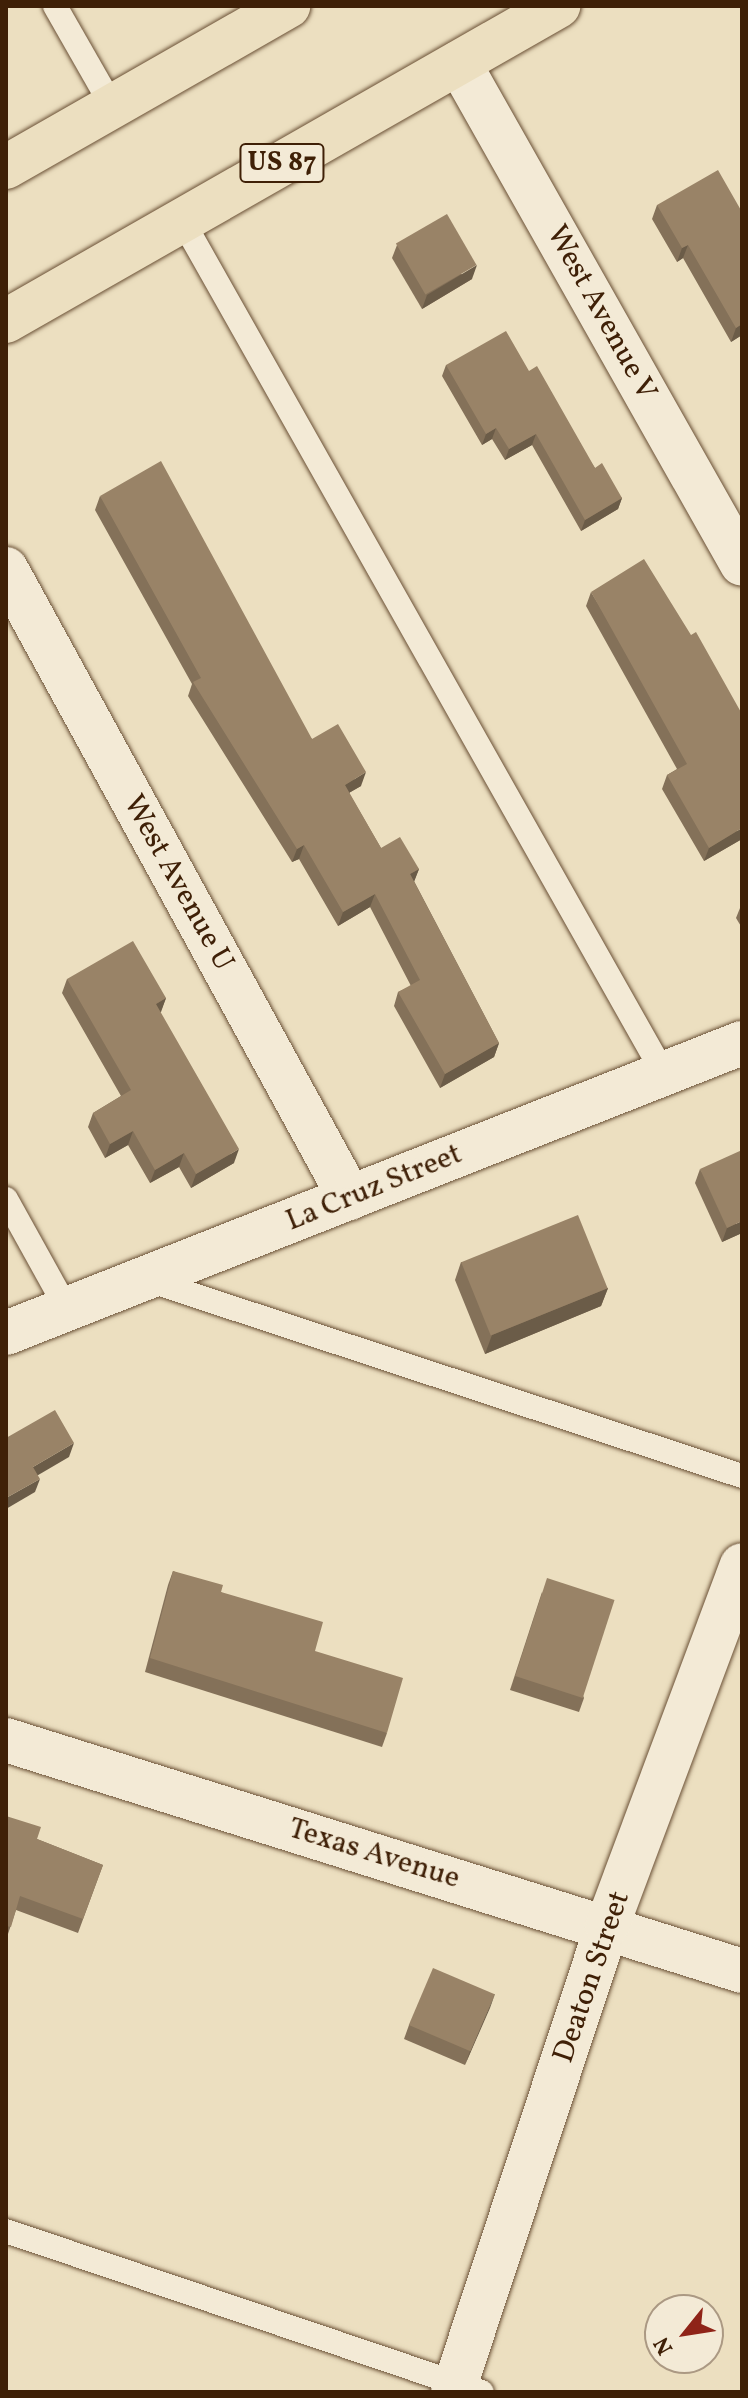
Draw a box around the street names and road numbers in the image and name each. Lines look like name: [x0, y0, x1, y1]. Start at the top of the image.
road number: US 87: [238, 139, 326, 187]
street label: West Avenue V: [538, 219, 664, 407]
street label: West Avenue U: [115, 789, 241, 977]
street label: La Cruz Street: [281, 1136, 467, 1240]
street label: Texas Avenue: [284, 1811, 464, 1897]
street label: Deaton Street: [546, 1886, 638, 2068]

